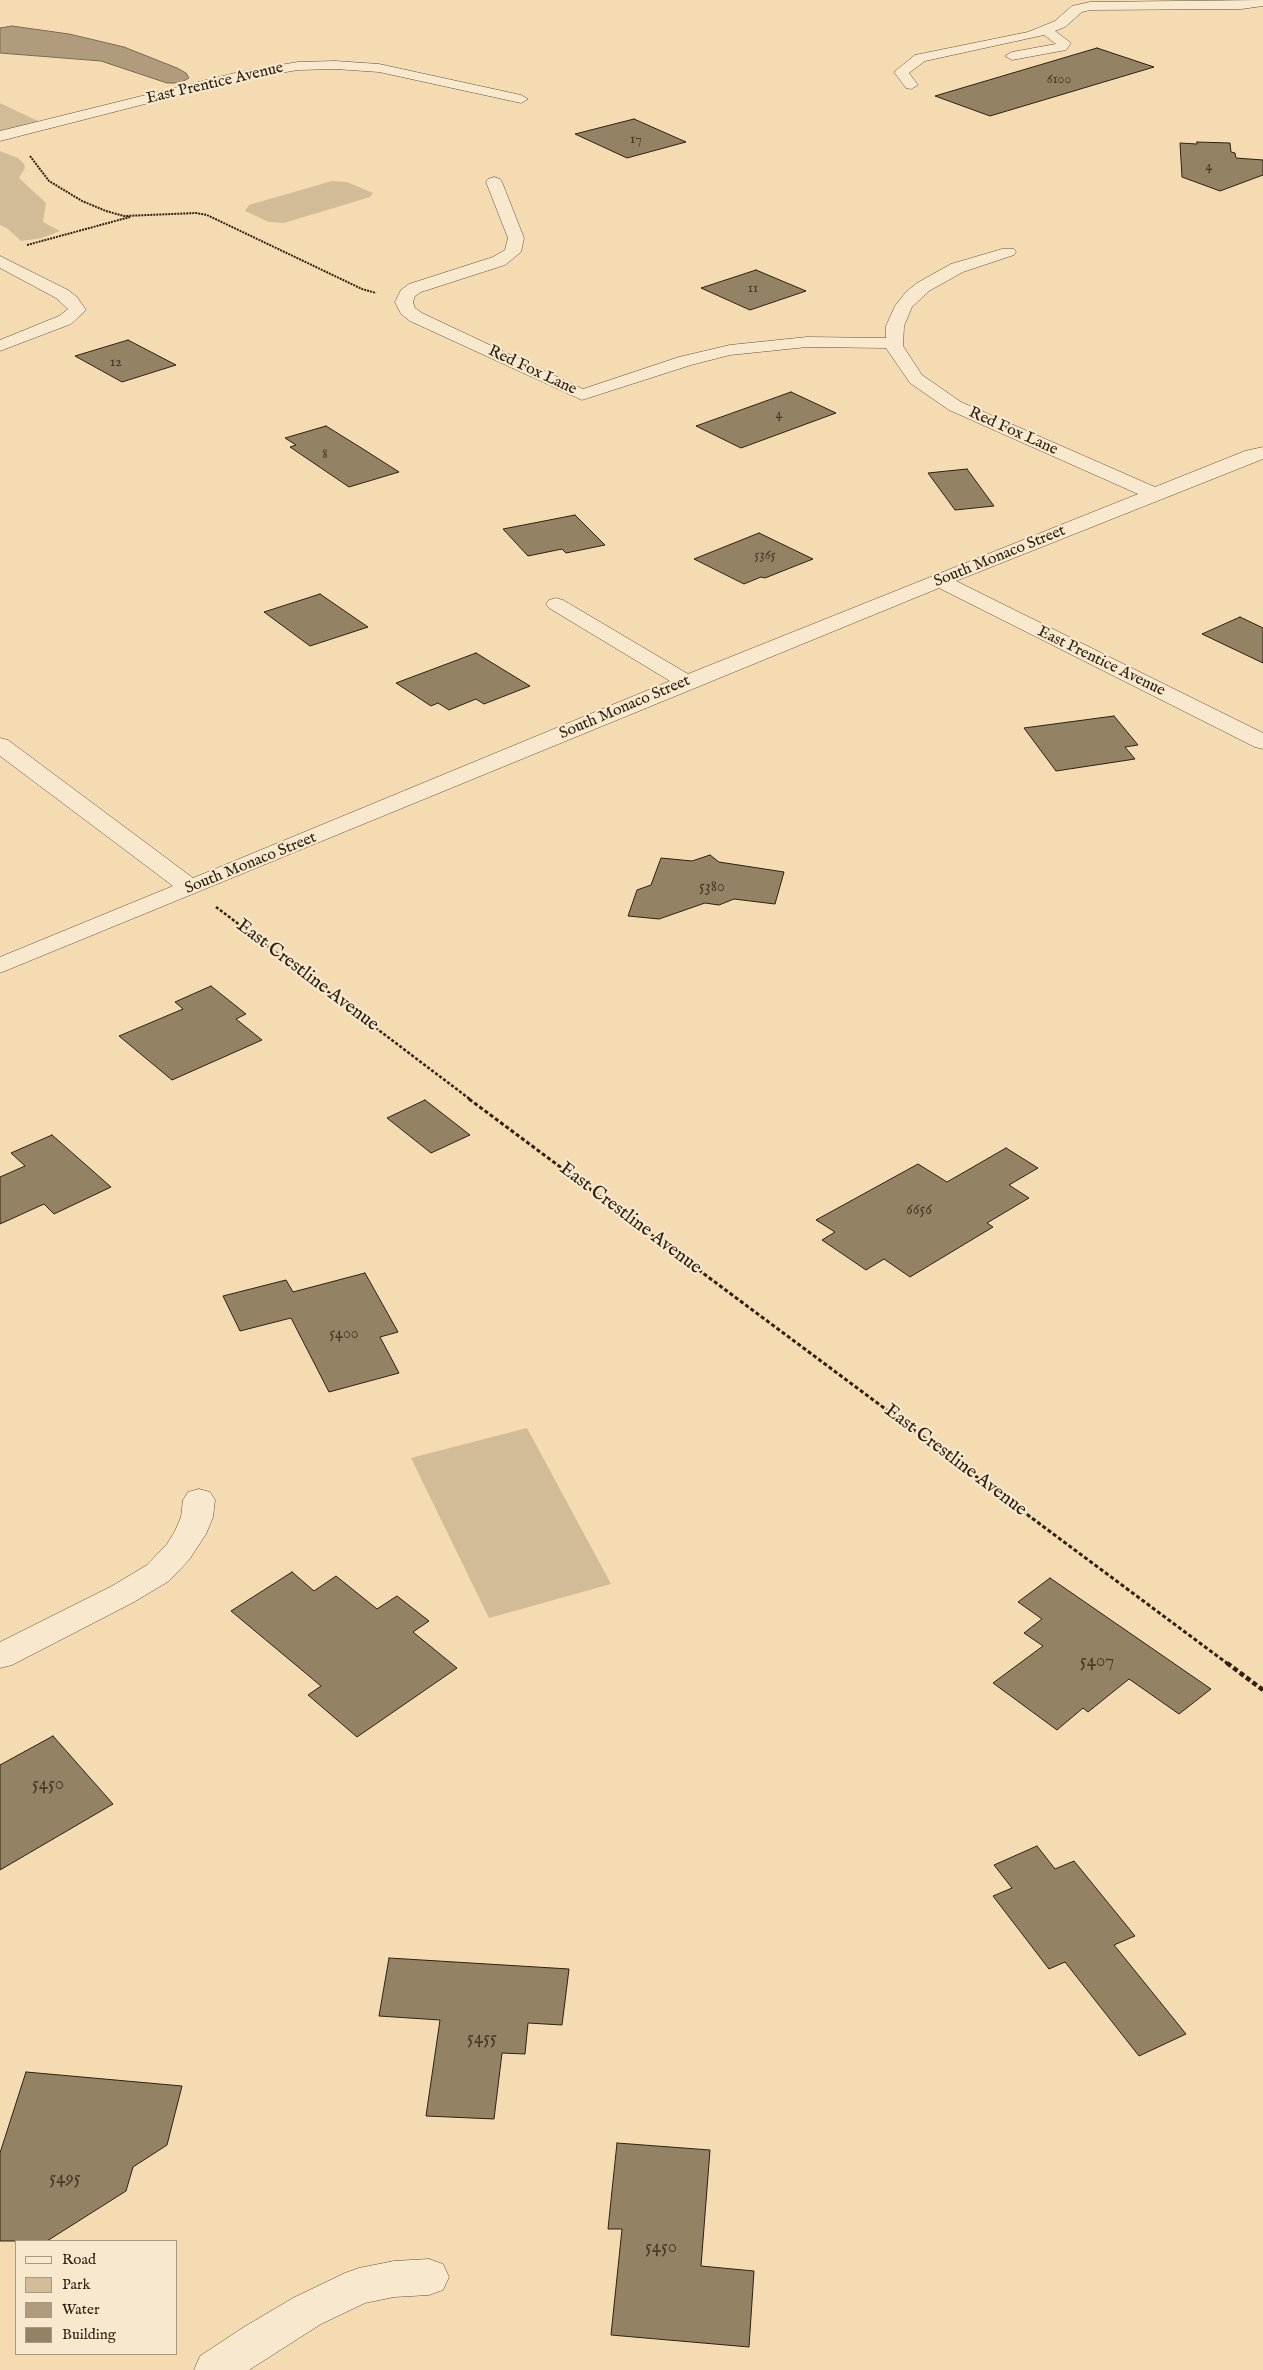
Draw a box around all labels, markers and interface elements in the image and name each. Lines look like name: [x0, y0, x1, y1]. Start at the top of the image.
street label: East Prentice Avenue: [145, 59, 285, 109]
house number: 6100: [1047, 72, 1071, 88]
house number: 17: [630, 132, 642, 148]
house number: 4: [1206, 159, 1212, 175]
house number: 11: [748, 281, 758, 297]
street label: Red Fox Lane: [485, 342, 579, 400]
house number: 12: [110, 355, 122, 371]
street label: Red Fox Lane: [966, 404, 1060, 460]
house number: 4: [776, 407, 782, 423]
house number: 8: [322, 447, 328, 463]
street label: South Monaco Street: [931, 522, 1069, 592]
house number: 5365: [754, 548, 776, 564]
street label: East Prentice Avenue: [1034, 623, 1168, 701]
street label: South Monaco Street: [557, 672, 693, 744]
street label: South Monaco Street: [182, 829, 320, 899]
house number: 5380: [699, 878, 725, 898]
street label: East Crestline Avenue: [231, 915, 383, 1037]
street label: East Crestline Avenue: [554, 1158, 706, 1280]
house number: 6656: [906, 1201, 932, 1221]
house number: 5400: [329, 1325, 359, 1345]
street label: East Crestline Avenue: [879, 1400, 1031, 1522]
house number: 5407: [1080, 1651, 1114, 1673]
house number: 5450: [32, 1774, 64, 1796]
house number: 5455: [467, 2028, 497, 2050]
house number: 5495: [49, 2168, 81, 2190]
house number: 5450: [645, 2237, 677, 2259]
legend: [15, 2240, 178, 2355]
text: Road: [62, 2250, 96, 2269]
text: Park: [62, 2275, 91, 2294]
text: Water: [62, 2300, 99, 2319]
text: Building: [62, 2325, 116, 2344]

